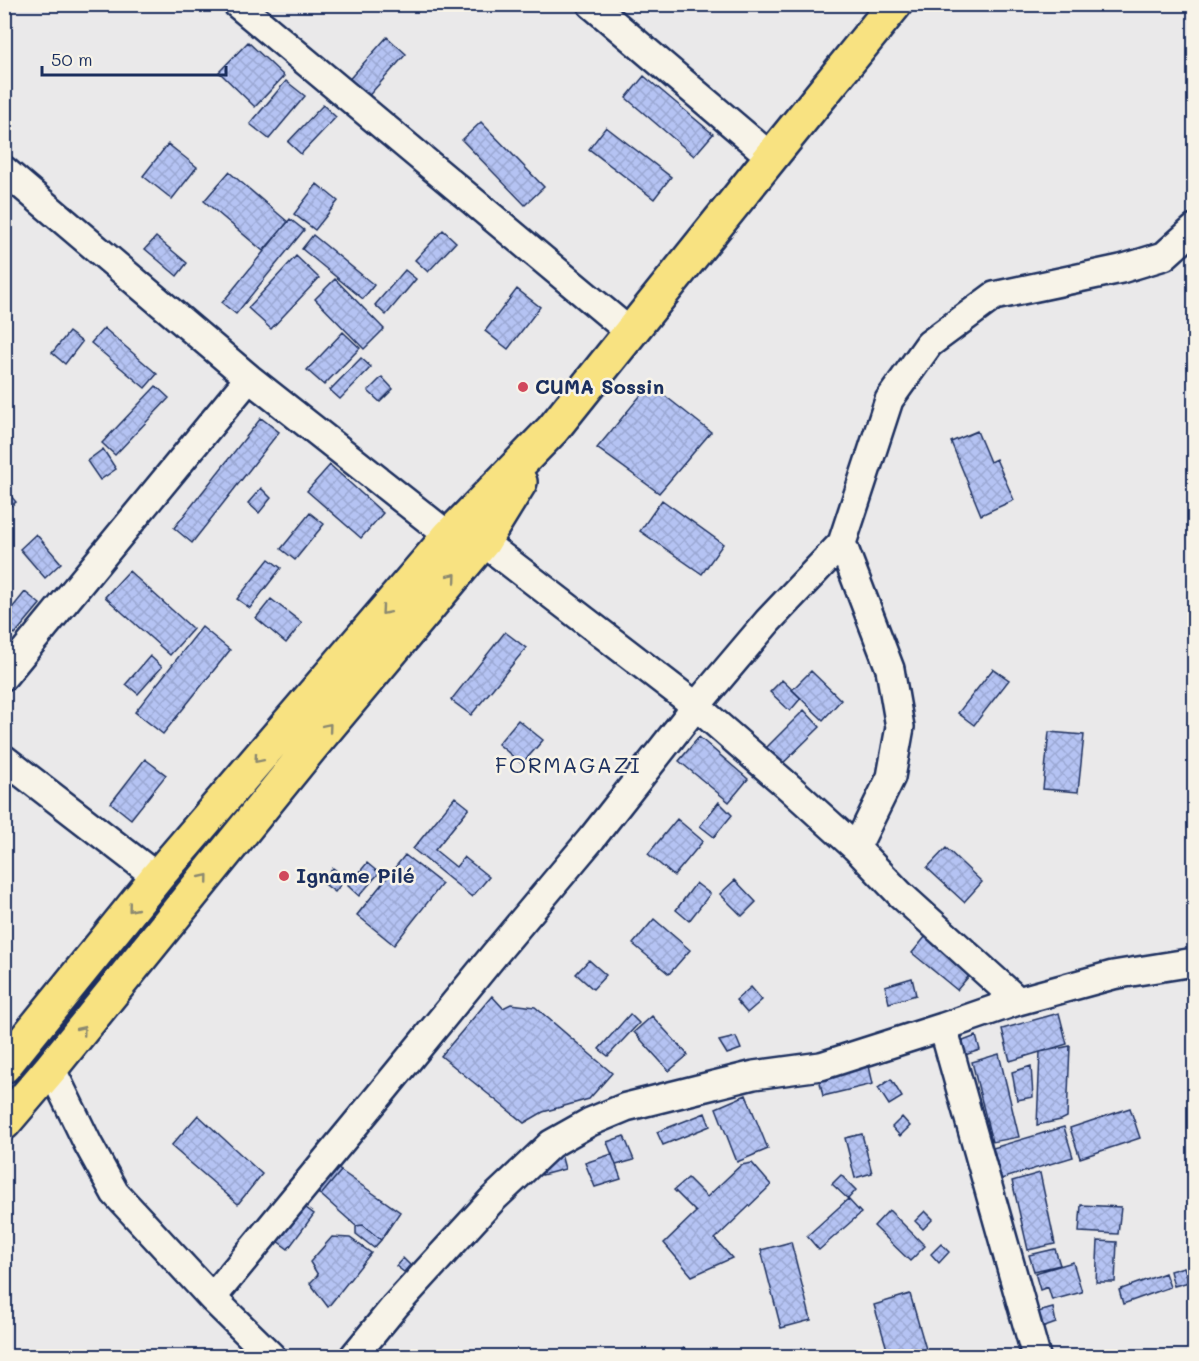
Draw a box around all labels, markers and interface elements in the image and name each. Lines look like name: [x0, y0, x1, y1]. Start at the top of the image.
scale bar: [42, 39, 226, 77]
text: 50 m: [51, 47, 93, 71]
place label: CUMA Sossin: [535, 373, 664, 399]
marker: CUMA Sossin: [516, 380, 530, 394]
one-way arrow: [446, 573, 457, 584]
one-way arrow: [381, 604, 392, 615]
one-way arrow: [321, 723, 332, 734]
district label: FORMAGAZI: [495, 750, 641, 779]
one-way arrow: [254, 752, 265, 763]
place label: Igname Pilé: [296, 862, 415, 888]
marker: Igname Pilé: [277, 869, 291, 883]
one-way arrow: [198, 874, 209, 885]
one-way arrow: [128, 901, 139, 912]
one-way arrow: [75, 1025, 86, 1036]

